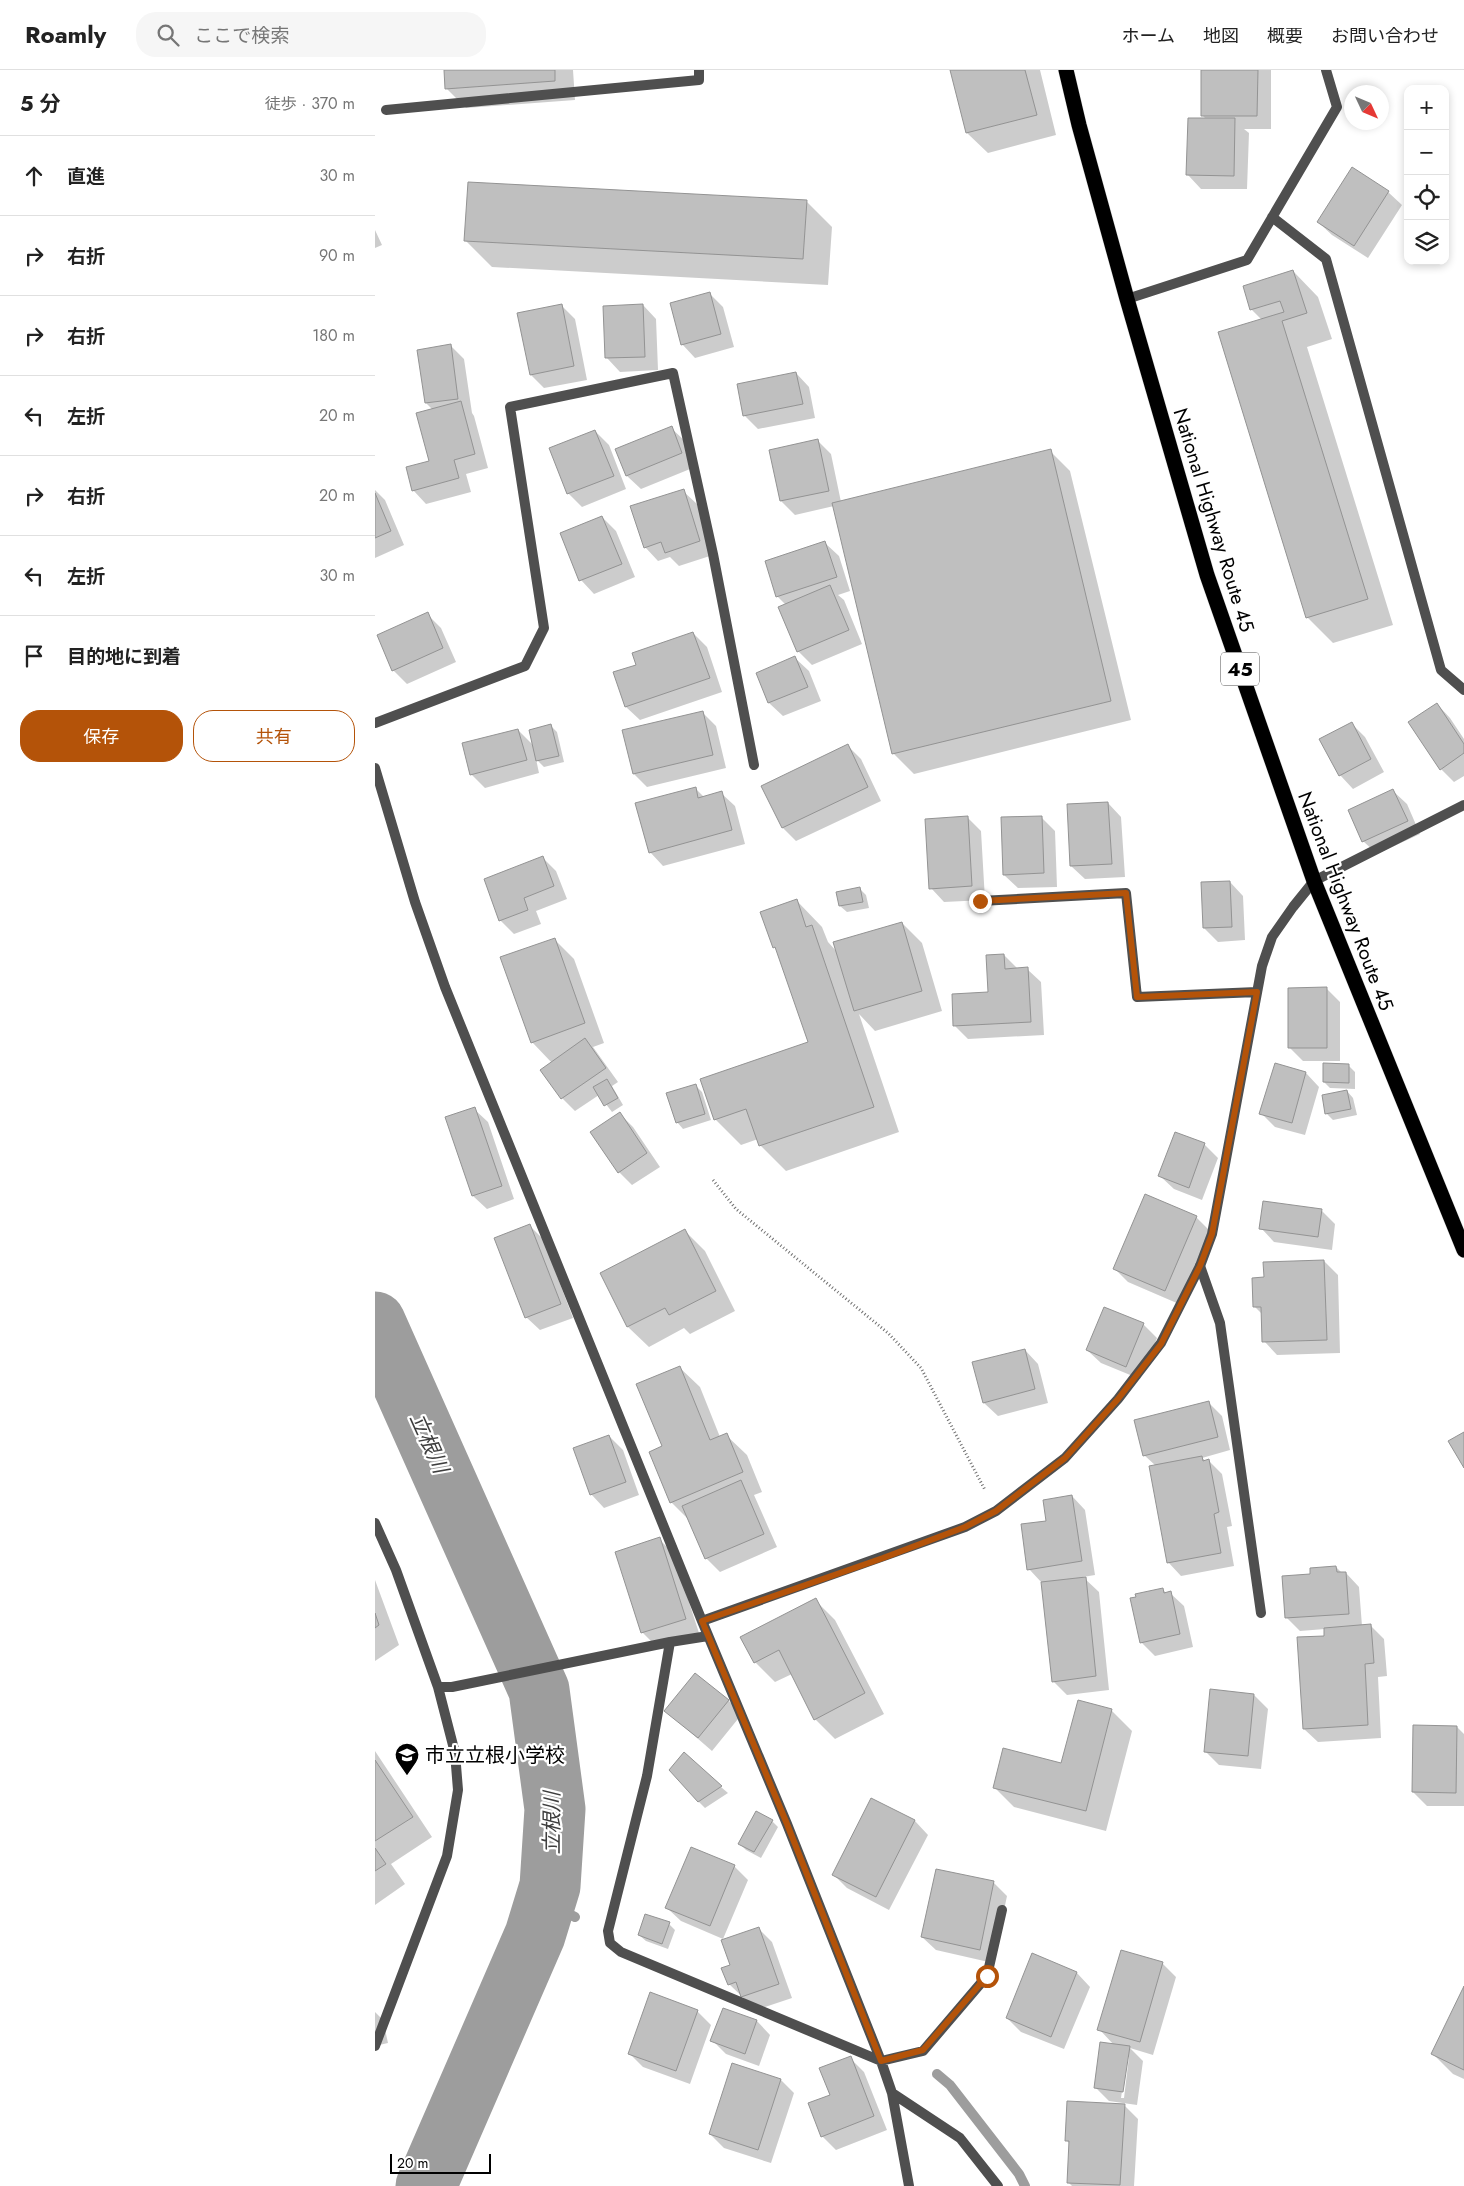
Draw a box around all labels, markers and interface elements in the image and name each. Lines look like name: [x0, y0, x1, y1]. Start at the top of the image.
search box: [136, 12, 486, 57]
text: Roamly: [25, 17, 106, 52]
icon: search: [154, 21, 182, 49]
text: ここで検索: [194, 22, 289, 49]
text: ホーム: [1122, 23, 1175, 49]
text: 地図: [1203, 23, 1239, 49]
text: 概要: [1267, 23, 1303, 49]
text: お問い合わせ: [1331, 23, 1439, 49]
north arrow: [1344, 85, 1389, 130]
map controls: [1404, 85, 1449, 265]
button: +: [1404, 85, 1449, 130]
text: 5 分: [20, 89, 61, 119]
text: 徒歩 · 370 m: [265, 92, 355, 115]
button: −: [1404, 130, 1449, 175]
icon: ahead: [20, 162, 48, 190]
text: 直進: [67, 163, 105, 190]
text: 30 m: [319, 164, 355, 187]
button: locate: [1404, 175, 1449, 220]
button: layers: [1404, 220, 1449, 265]
icon: right: [20, 242, 48, 270]
text: 右折: [67, 243, 105, 270]
text: 90 m: [319, 244, 355, 267]
icon: right: [20, 322, 48, 350]
text: 右折: [67, 323, 105, 350]
text: 180 m: [312, 324, 355, 347]
icon: left: [20, 402, 48, 430]
text: 左折: [67, 403, 105, 430]
text: 20 m: [319, 404, 355, 427]
street label: National Highway Route 45: [1166, 405, 1261, 636]
icon: right: [20, 482, 48, 510]
text: 右折: [67, 483, 105, 510]
text: 20 m: [319, 484, 355, 507]
icon: left: [20, 562, 48, 590]
text: 左折: [67, 563, 105, 590]
text: 30 m: [319, 564, 355, 587]
icon: arrive: [20, 642, 48, 670]
text: 目的地に到着: [67, 643, 181, 670]
road number: 45: [1221, 652, 1259, 686]
button: 保存: [20, 710, 183, 762]
button: 共有: [193, 710, 355, 762]
street label: National Highway Route 45: [1290, 787, 1401, 1015]
route end: [969, 890, 992, 913]
water label: 立根川: [402, 1408, 456, 1480]
place label: 市立立根小学校: [425, 1741, 565, 1770]
school or university icon: 市立立根小学校: [394, 1742, 420, 1776]
water label: 立根川: [537, 1790, 567, 1855]
route start: [976, 1965, 999, 1988]
scale bar: [390, 2151, 491, 2174]
text: 20 m: [397, 2153, 429, 2173]

